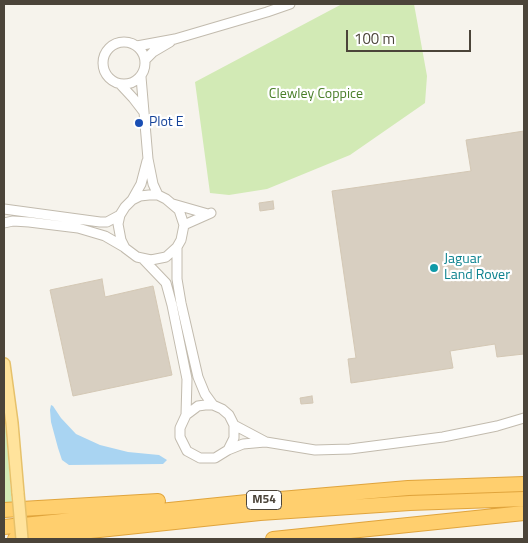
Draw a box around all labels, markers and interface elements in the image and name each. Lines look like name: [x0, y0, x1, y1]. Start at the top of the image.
scale bar: [348, 20, 473, 52]
text: 100 m: [354, 27, 395, 50]
park label: Clewley Coppice: [269, 87, 363, 103]
place label: Plot E: [149, 115, 184, 131]
marker: Plot E: [133, 117, 145, 129]
place label: Jaguar Land Rover: [444, 252, 510, 284]
marker: Jaguar Land Rover: [428, 262, 440, 274]
road number: M54: [246, 490, 282, 510]

